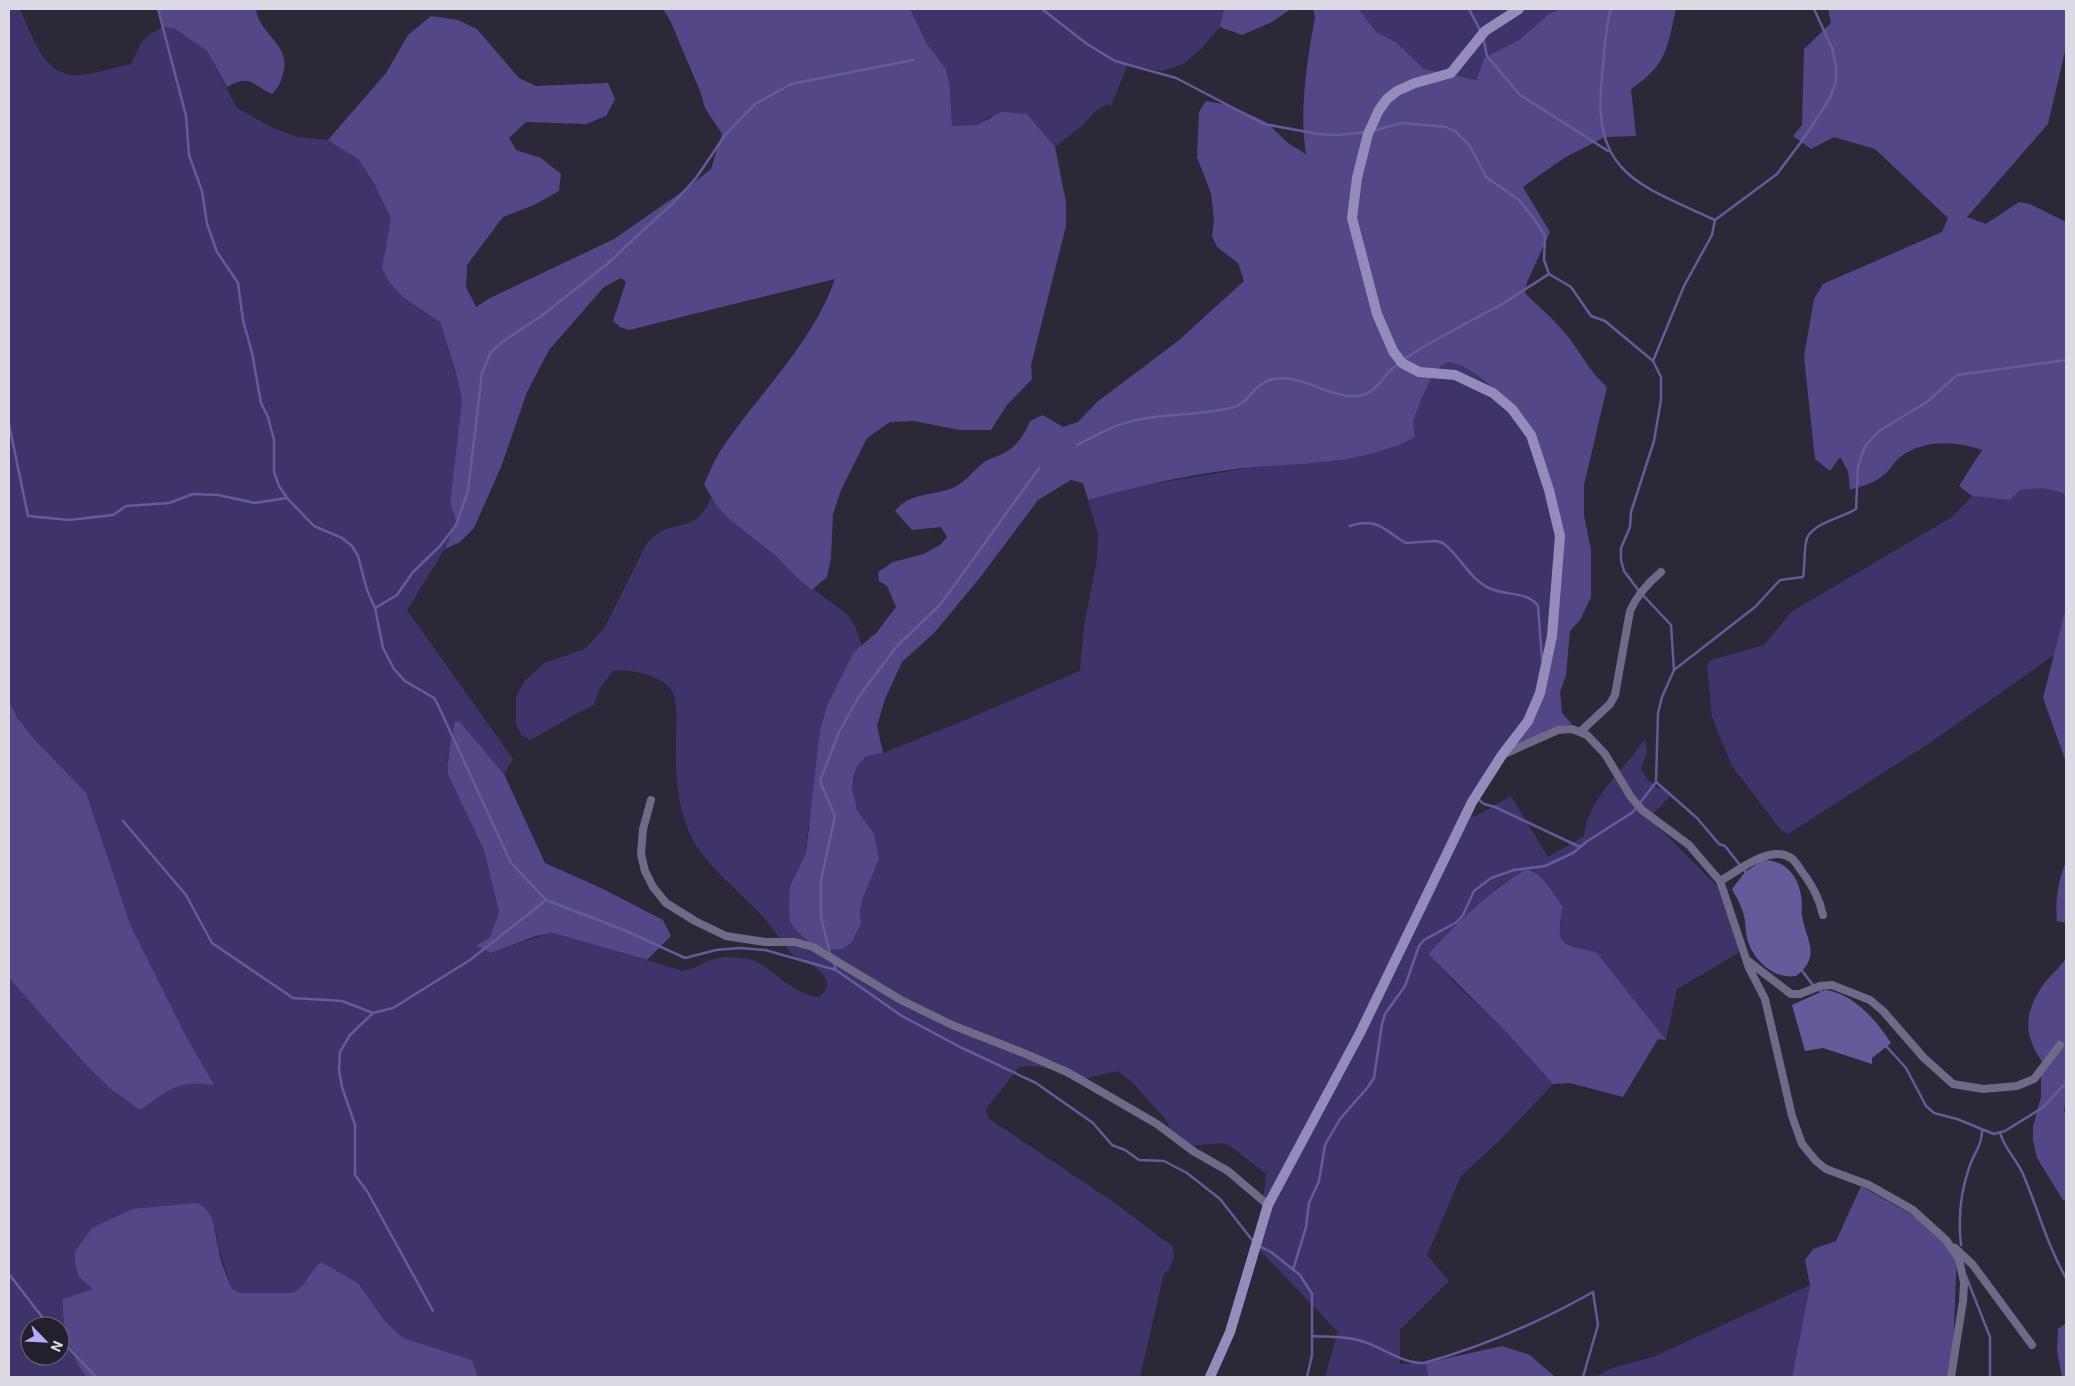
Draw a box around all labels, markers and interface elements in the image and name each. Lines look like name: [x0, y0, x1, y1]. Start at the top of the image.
north arrow: [20, 1316, 70, 1366]
text: N: [48, 1339, 66, 1354]

